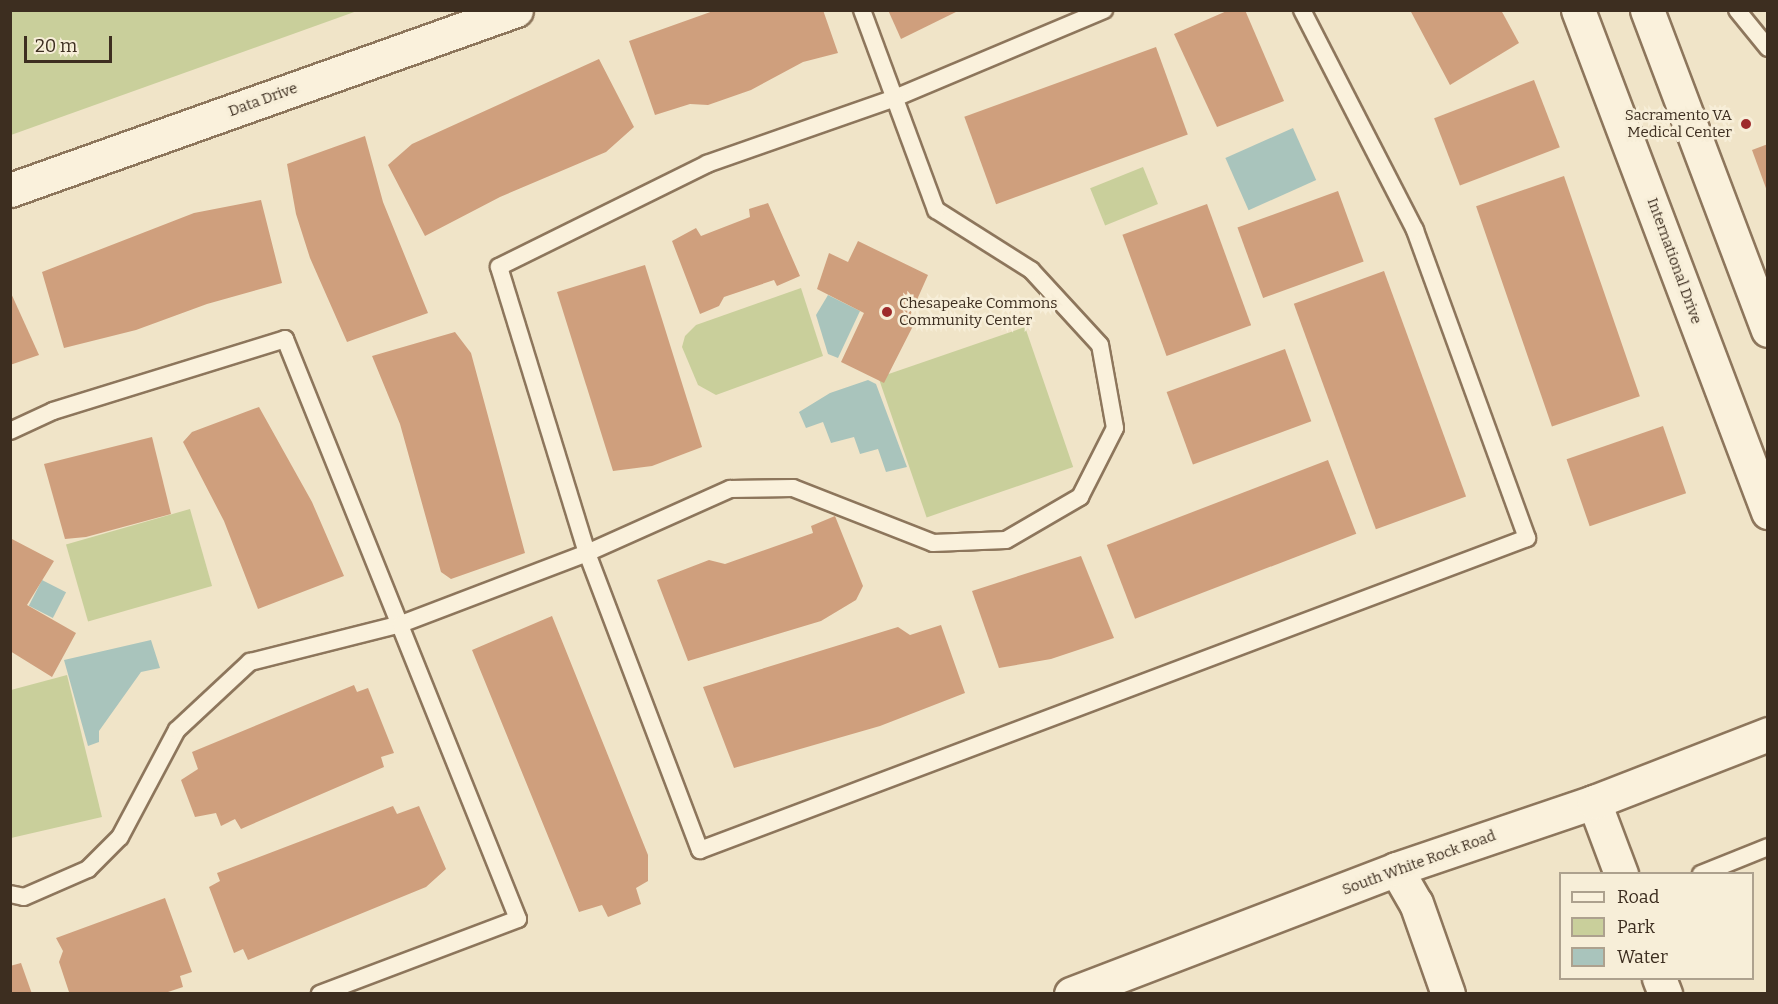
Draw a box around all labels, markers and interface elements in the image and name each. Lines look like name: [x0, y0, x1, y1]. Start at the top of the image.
scale bar: [27, 24, 116, 62]
text: 20 m: [35, 35, 77, 57]
street label: Data Drive: [226, 79, 300, 121]
place label: Sacramento VA Medical Center: [1625, 106, 1732, 141]
marker: Sacramento VA Medical Center: [1737, 115, 1755, 133]
street label: International Drive: [1643, 196, 1705, 326]
place label: Chesapeake Commons Community Center: [899, 294, 1057, 329]
marker: Chesapeake Commons Community Center: [880, 305, 894, 319]
street label: South White Rock Road: [1340, 827, 1498, 899]
legend: [1559, 872, 1754, 980]
text: Road: [1617, 886, 1659, 908]
text: Park: [1617, 916, 1655, 938]
text: Water: [1617, 946, 1668, 968]

